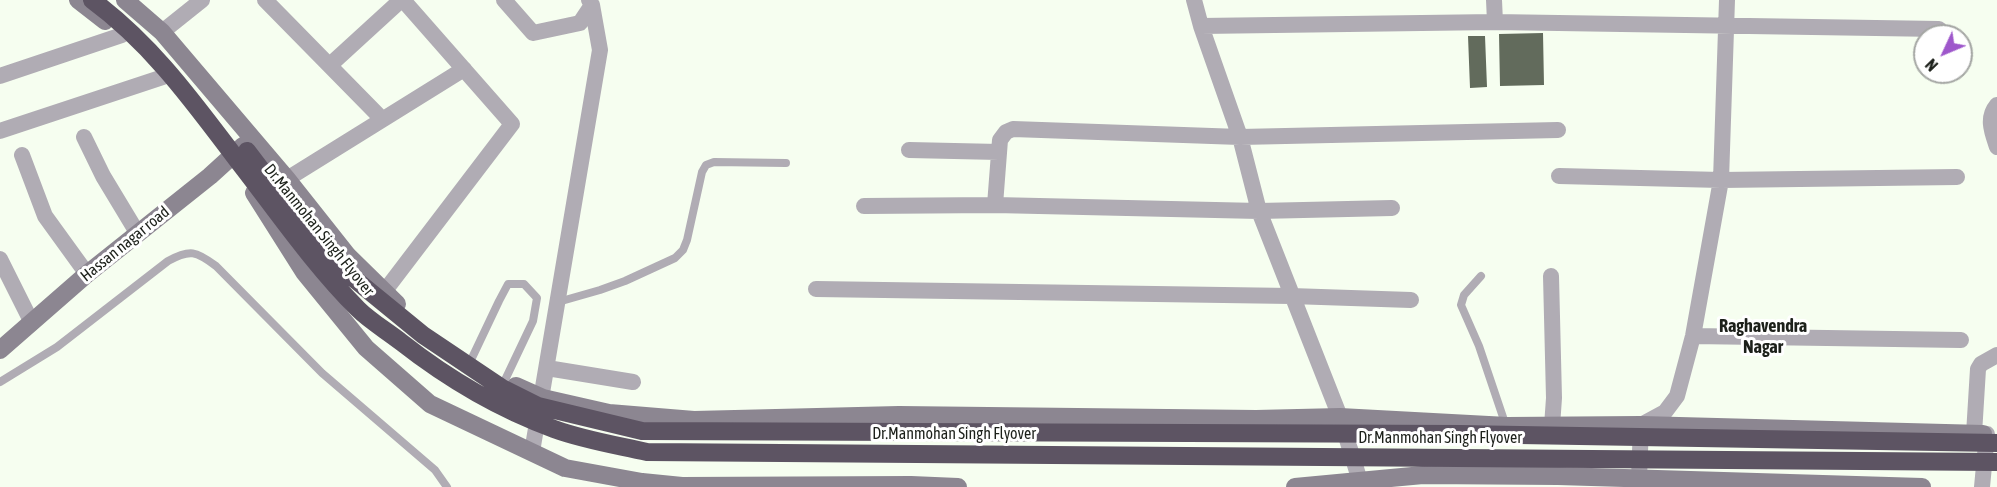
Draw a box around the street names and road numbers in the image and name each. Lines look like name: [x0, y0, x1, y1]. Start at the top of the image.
street label: Dr.Manmohan Singh Flyover: [260, 160, 378, 300]
street label: Hassan nagar road: [77, 202, 173, 286]
street label: Dr.Manmohan Singh Flyover: [872, 424, 1036, 444]
street label: Dr.Manmohan Singh Flyover: [1358, 428, 1522, 448]

